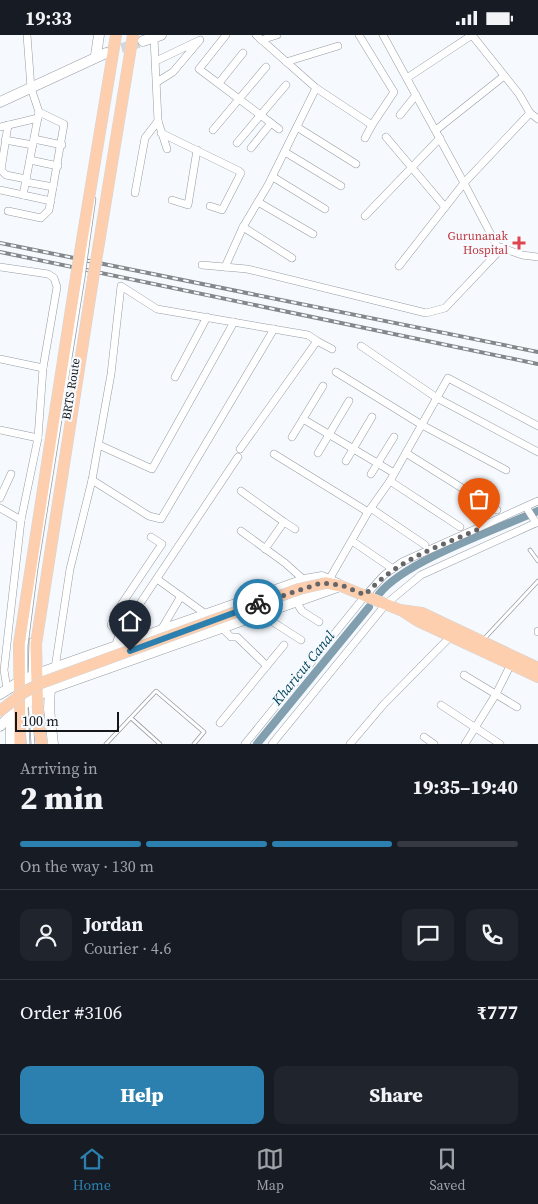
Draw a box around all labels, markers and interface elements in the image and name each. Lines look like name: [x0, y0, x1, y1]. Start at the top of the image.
text: 19:33: [25, 5, 72, 31]
place label: Gurunanak Hospital: [447, 228, 508, 258]
marker: Gurunanak Hospital: [512, 236, 526, 250]
street label: BRTS Route: [58, 357, 84, 421]
pin: [458, 478, 500, 529]
icon: bag: [465, 485, 493, 513]
courier: [233, 579, 283, 629]
icon: bike: [244, 590, 272, 618]
pin: [109, 600, 151, 651]
icon: home: [116, 607, 144, 635]
water label: Kharicut Canal: [266, 627, 339, 710]
scale bar: [15, 709, 119, 732]
text: 100 m: [22, 711, 59, 731]
text: Arriving in: [20, 757, 98, 779]
text: 19:35–19:40: [413, 774, 518, 800]
text: 2 min: [20, 776, 103, 820]
text: On the way · 130 m: [20, 855, 154, 877]
button: person: [20, 909, 72, 961]
button: chat: [402, 909, 454, 961]
button: phone: [466, 909, 518, 961]
text: Jordan: [84, 911, 143, 937]
text: Courier · 4.6: [84, 937, 172, 959]
text: Order #3106: [20, 999, 122, 1025]
text: ₹777: [477, 999, 518, 1025]
button: Help: [20, 1066, 264, 1124]
button: Share: [274, 1066, 518, 1124]
tab: Home: [73, 1145, 111, 1195]
tab: Map: [256, 1145, 284, 1195]
tab: Saved: [429, 1145, 465, 1195]

